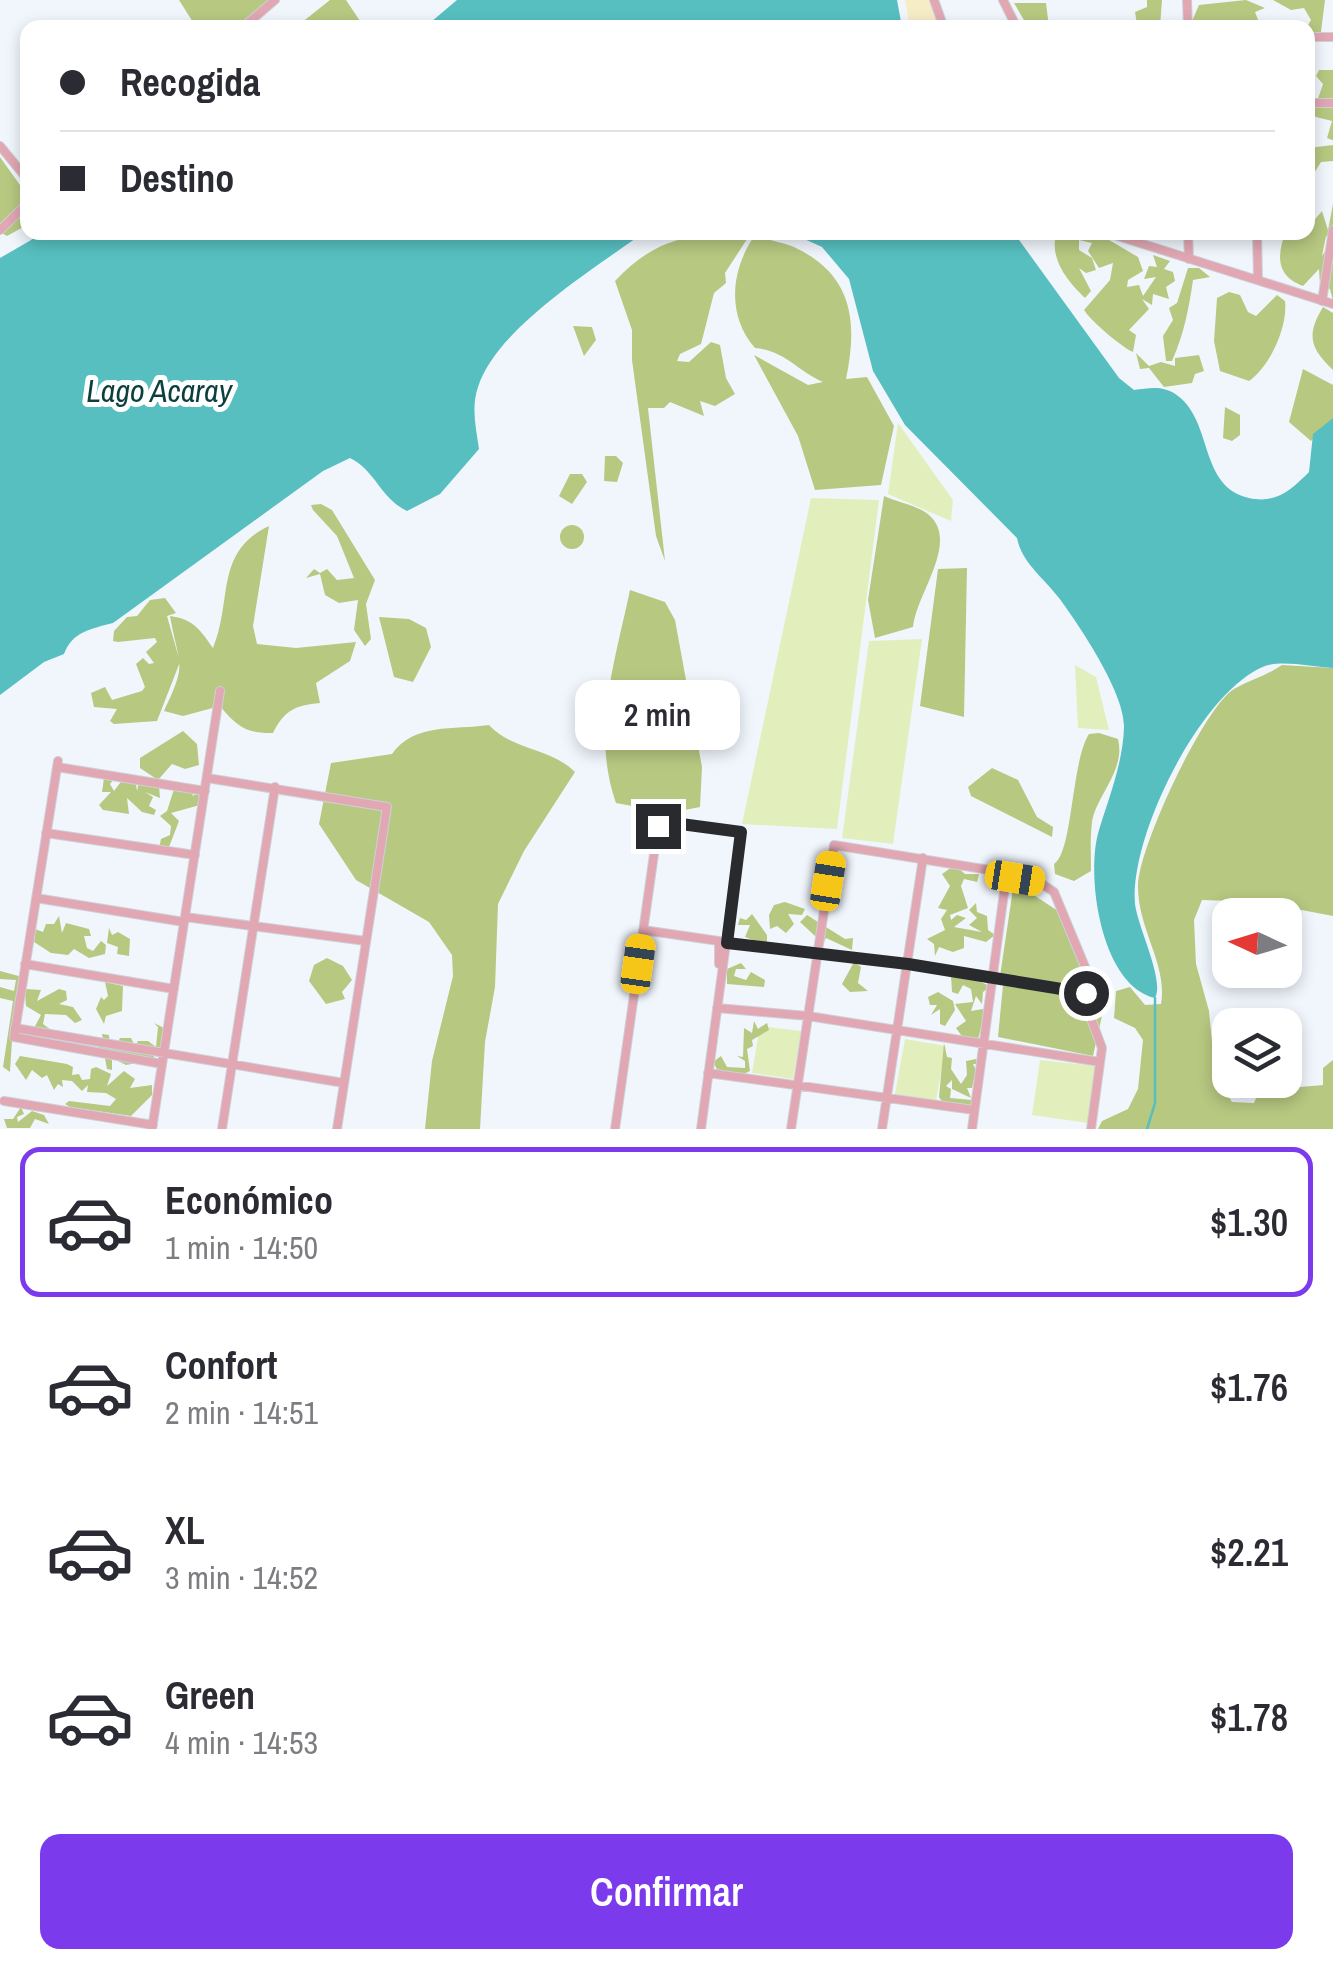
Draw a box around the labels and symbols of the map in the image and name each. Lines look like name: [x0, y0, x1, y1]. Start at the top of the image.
water label: Lago Acaray: [86, 369, 234, 412]
callout: 2 min: [576, 681, 740, 751]
route end: [636, 804, 681, 849]
car: [808, 849, 848, 913]
car: [983, 858, 1047, 898]
north arrow: [1212, 898, 1302, 988]
car: [619, 932, 657, 996]
route start: [1064, 971, 1109, 1016]

